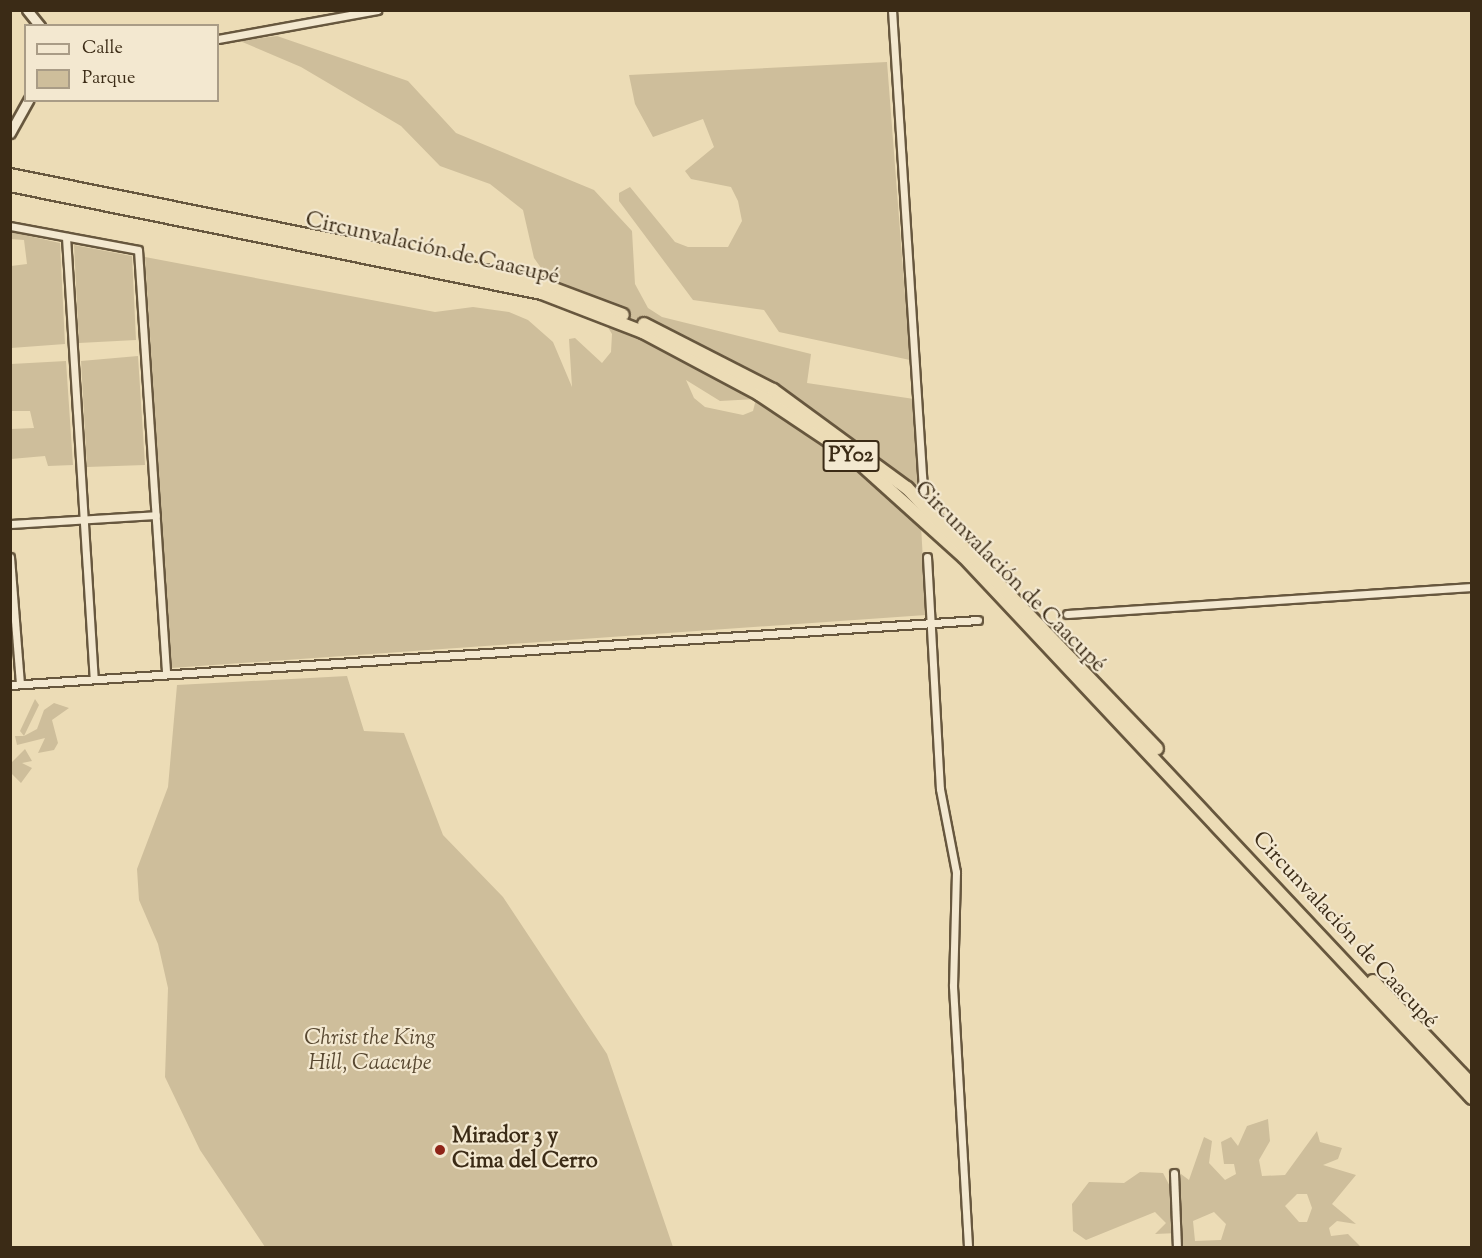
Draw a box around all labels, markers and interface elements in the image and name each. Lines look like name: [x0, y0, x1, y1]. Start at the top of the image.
legend: [24, 24, 219, 102]
text: Calle: [82, 36, 123, 62]
text: Parque: [82, 66, 135, 92]
street label: Circunvalación de Caacupé: [302, 208, 562, 292]
road number: PY02: [822, 438, 880, 474]
street label: Circunvalación de Caacupé: [908, 477, 1110, 679]
street label: Circunvalación de Caacupé: [1246, 827, 1442, 1035]
park label: Christ the King Hill, Caacupe: [304, 1026, 436, 1078]
place label: Mirador 3 y Cima del Cerro: [452, 1124, 598, 1176]
marker: Mirador 3 y Cima del Cerro: [433, 1143, 447, 1157]

